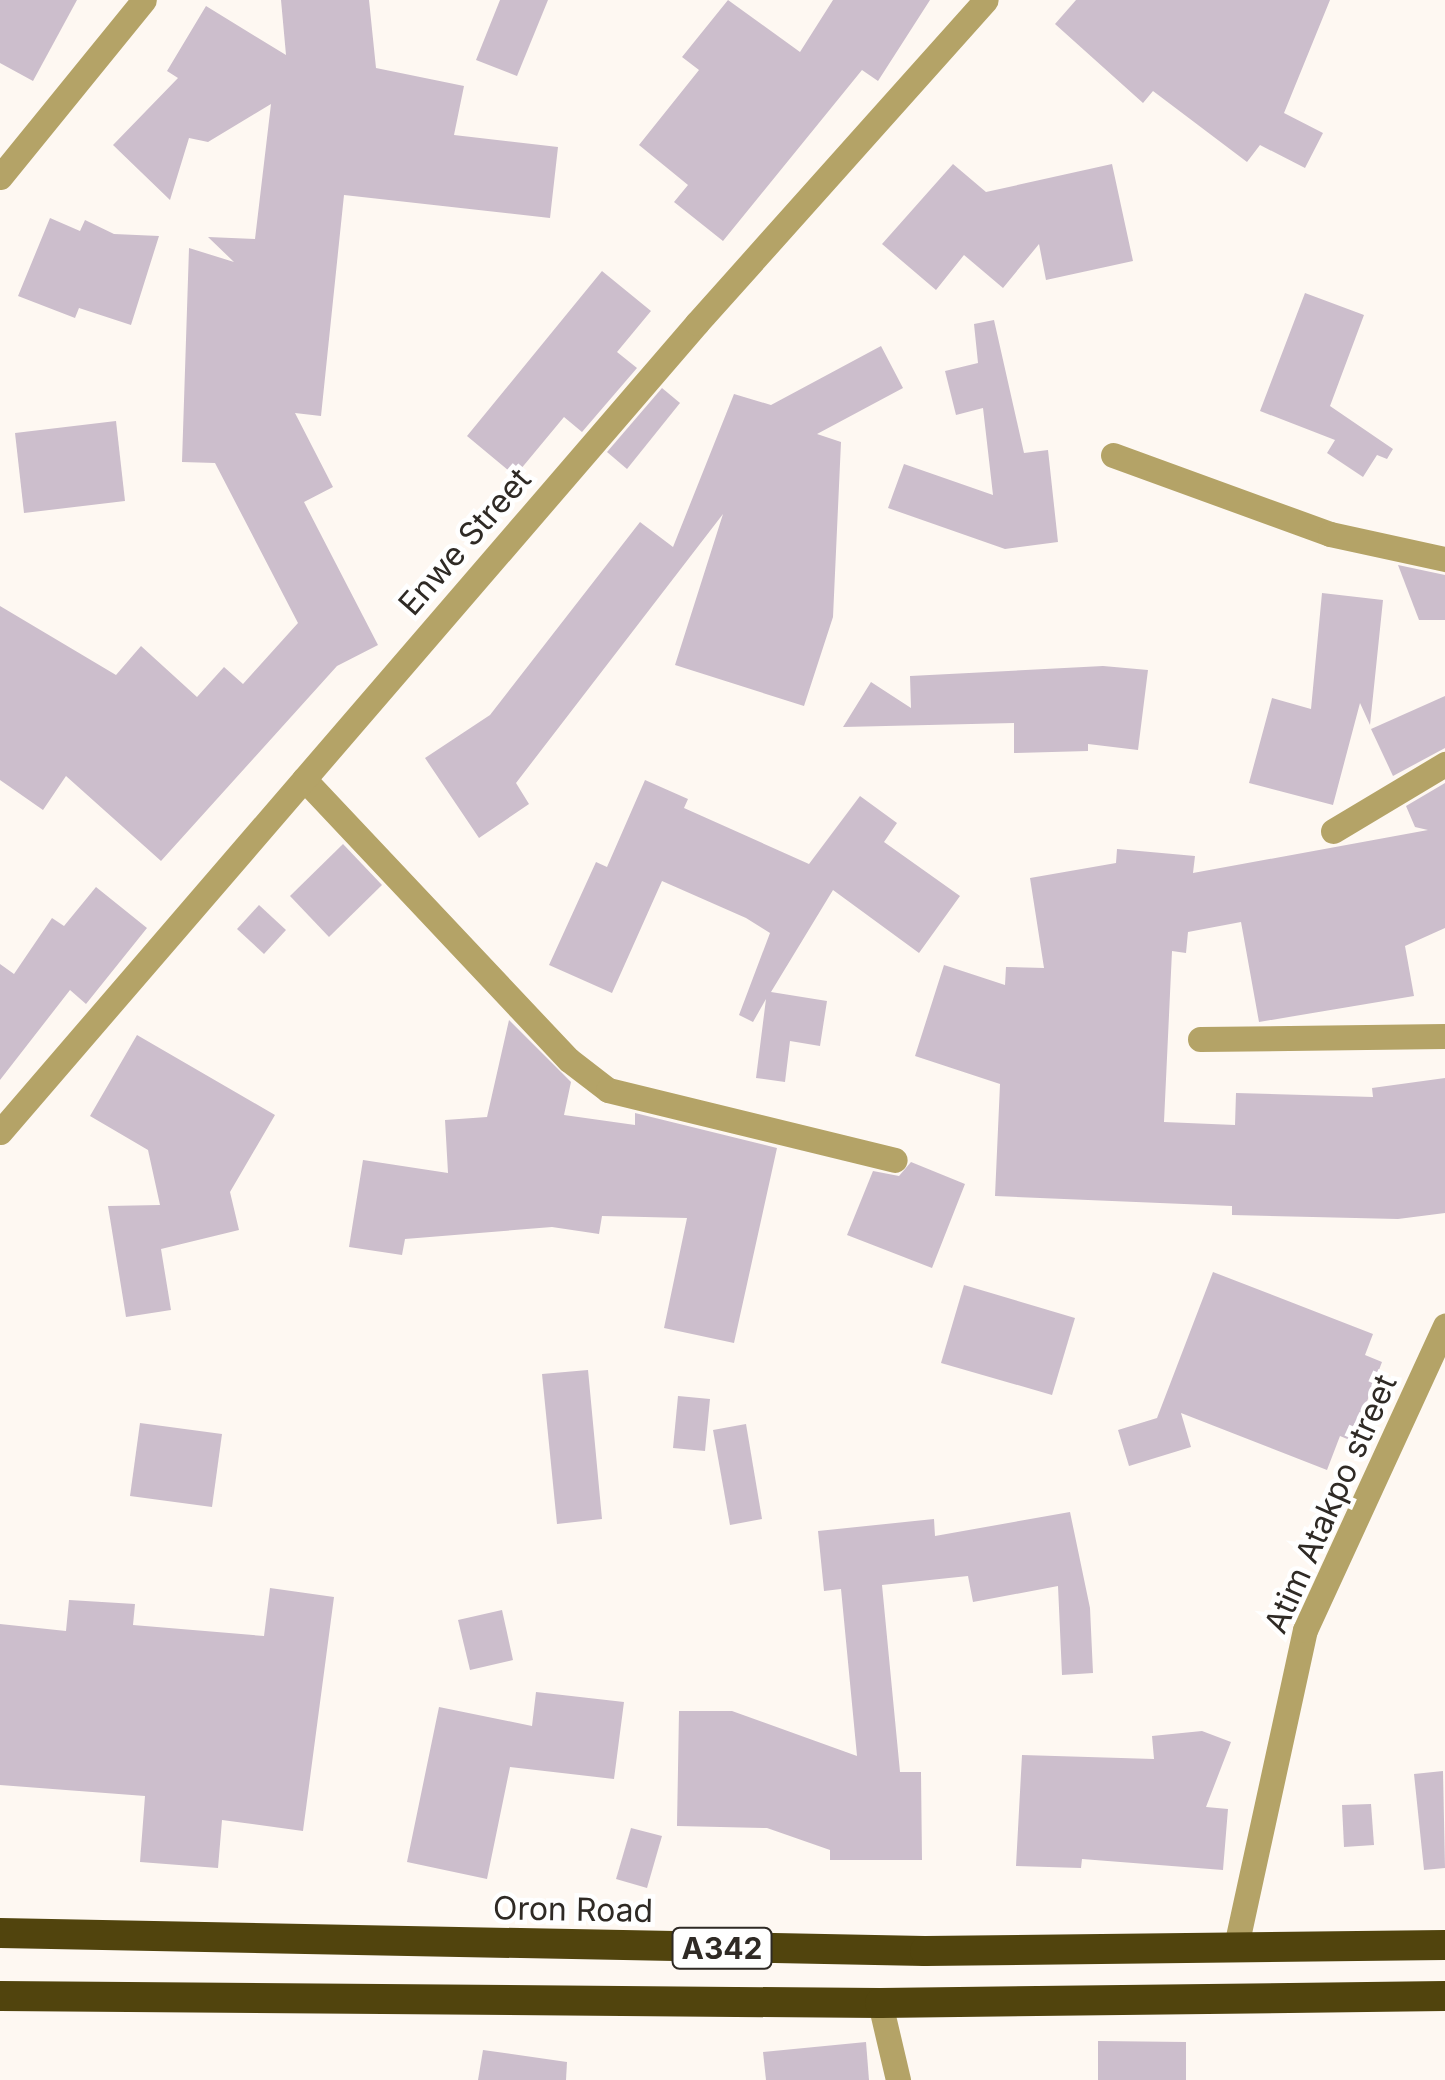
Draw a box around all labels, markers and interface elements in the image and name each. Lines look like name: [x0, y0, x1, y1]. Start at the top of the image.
street label: Enwe Street: [391, 461, 539, 623]
street label: Atim Atakpo street: [1257, 1369, 1405, 1639]
street label: Oron Road: [493, 1889, 653, 1931]
road number: A342: [670, 1923, 774, 1973]

